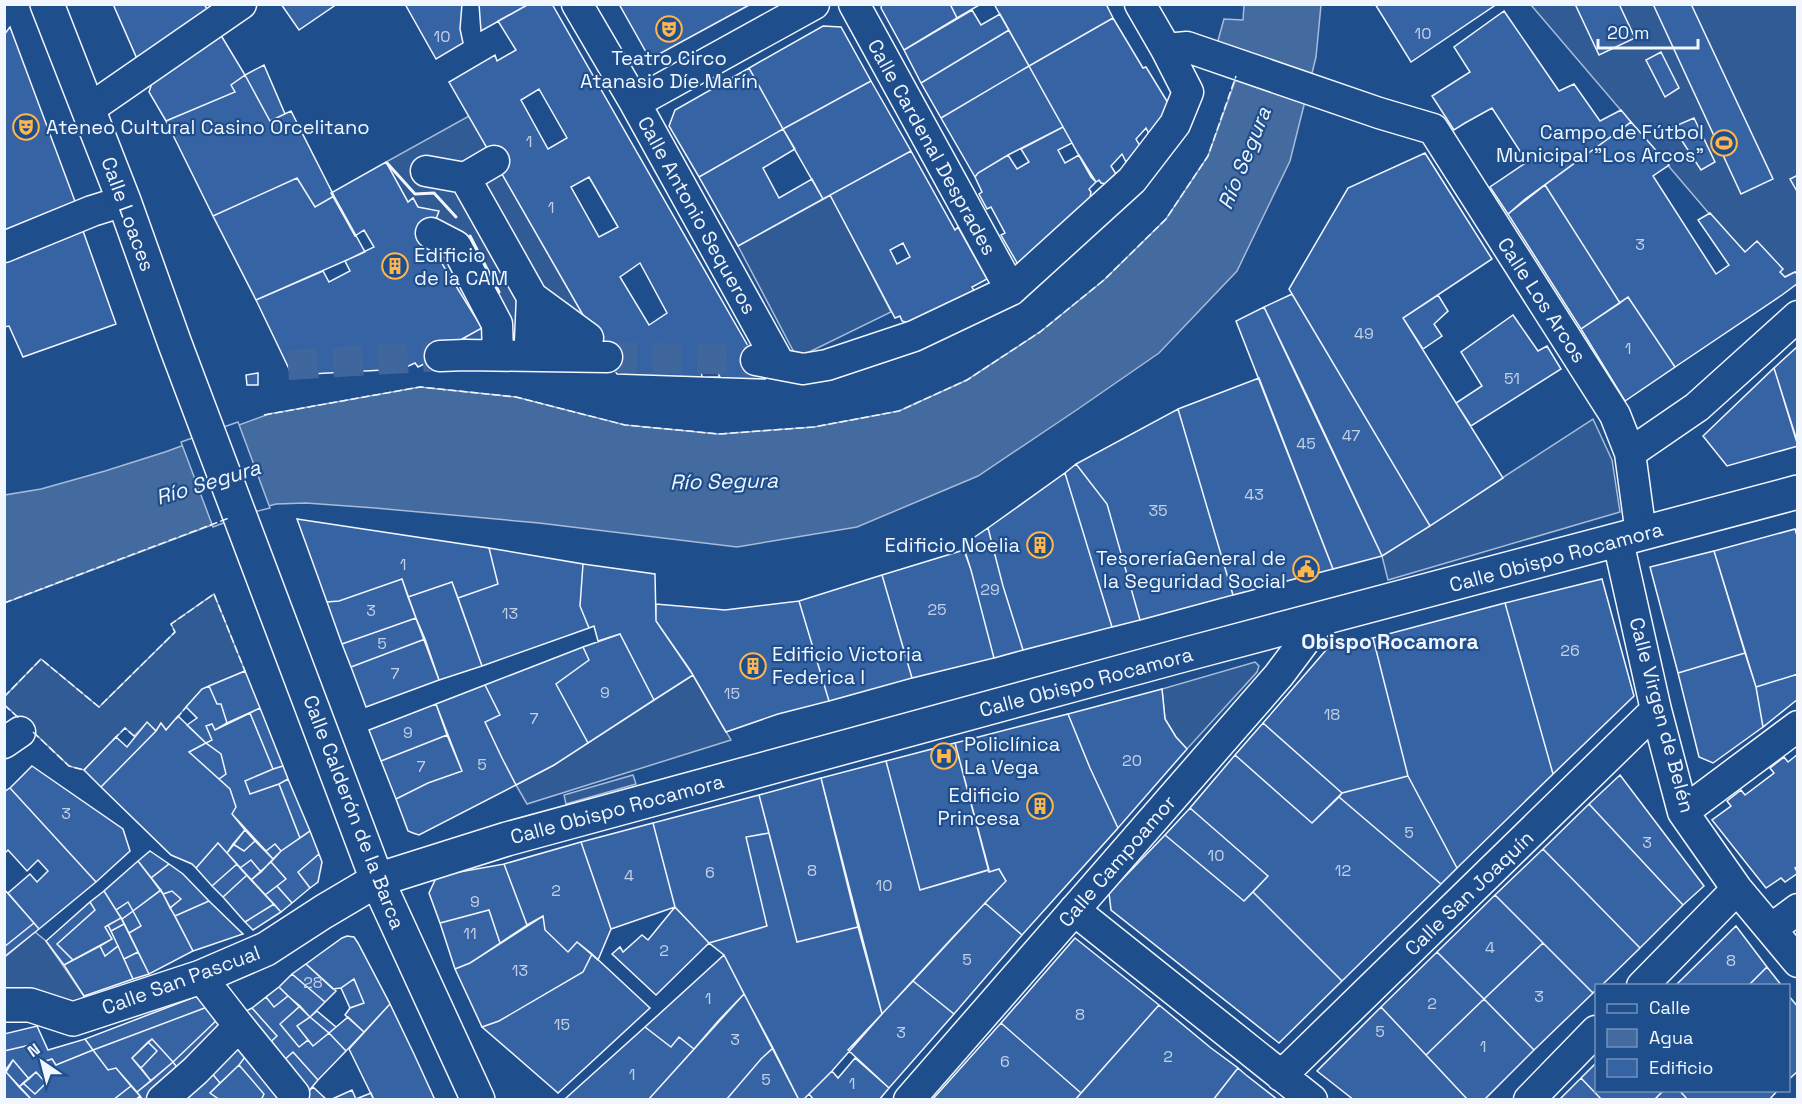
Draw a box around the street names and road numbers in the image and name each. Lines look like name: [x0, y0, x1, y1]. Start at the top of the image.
street label: Calle Cardenal Desprades: [862, 34, 1002, 260]
street label: Calle Antonio Sequeros: [632, 111, 762, 319]
street label: Calle Loaces: [95, 153, 161, 275]
street label: Calle Los Arcos: [1492, 232, 1592, 368]
street label: Calle Obispo Rocamora: [1446, 516, 1666, 598]
street label: Calle Virgen de Belén: [1623, 614, 1701, 816]
street label: Calle Obispo Rocamora: [976, 641, 1196, 723]
street label: Calle Calderón de la Barca: [297, 691, 411, 933]
street label: Calle Obispo Rocamora: [507, 768, 727, 850]
street label: Calle Campoamor: [1053, 790, 1181, 932]
street label: Calle San Joaquín: [1399, 825, 1539, 961]
street label: Calle San Pascual: [98, 939, 264, 1021]

